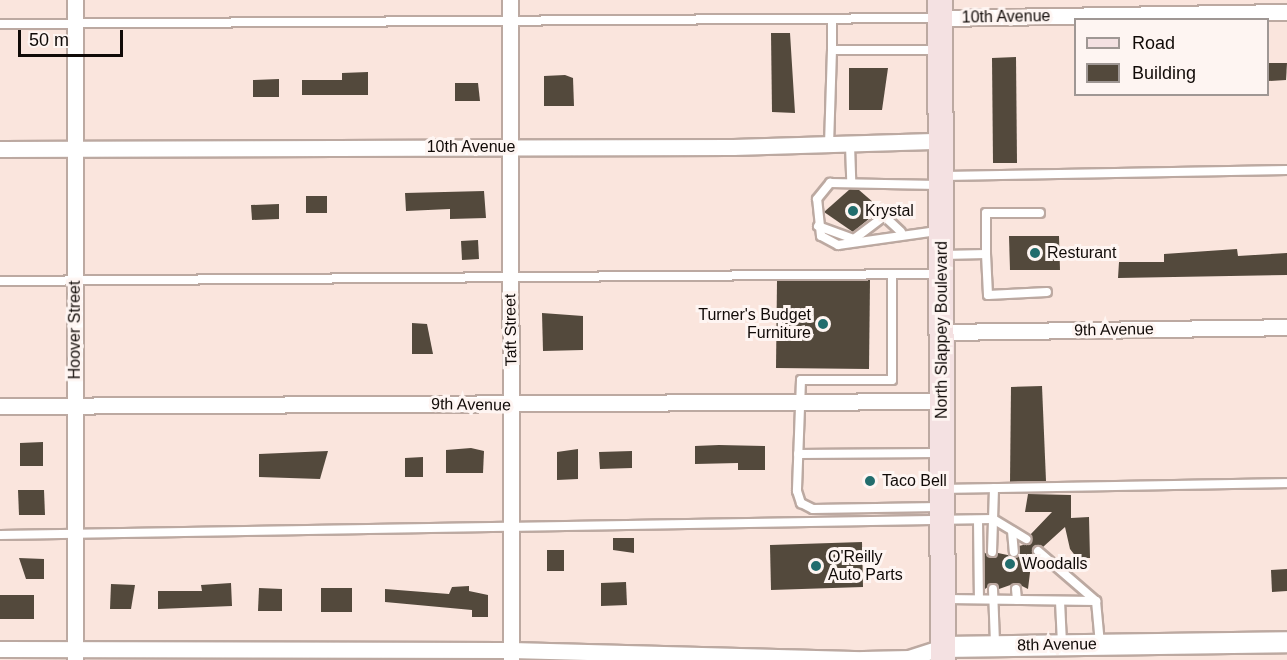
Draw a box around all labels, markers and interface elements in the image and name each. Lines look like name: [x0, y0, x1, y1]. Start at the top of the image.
street label: 10th Avenue: [961, 7, 1051, 27]
scale bar: [21, 18, 126, 56]
legend: [1074, 18, 1269, 96]
text: 50 m: [29, 30, 69, 50]
text: Road: [1132, 33, 1175, 53]
text: Building: [1132, 63, 1196, 83]
street label: 10th Avenue: [426, 137, 516, 157]
place label: Krystal: [865, 201, 914, 221]
marker: Krystal: [846, 204, 860, 218]
street label: North Slappey Boulevard: [932, 241, 952, 419]
place label: Resturant: [1047, 243, 1116, 263]
marker: Resturant: [1028, 246, 1042, 260]
street label: Hoover Street: [65, 281, 85, 379]
street label: Taft Street: [501, 293, 521, 367]
place label: Turner's Budget Furniture: [698, 305, 811, 343]
marker: Turner's Budget Furniture: [816, 317, 830, 331]
street label: 9th Avenue: [1074, 320, 1154, 340]
street label: 9th Avenue: [431, 395, 511, 415]
place label: Taco Bell: [882, 471, 947, 491]
marker: Taco Bell: [863, 474, 877, 488]
place label: O'Reilly Auto Parts: [828, 547, 903, 585]
place label: Woodalls: [1022, 554, 1088, 574]
marker: Woodalls: [1003, 557, 1017, 571]
marker: O'Reilly Auto Parts: [809, 559, 823, 573]
street label: 8th Avenue: [1017, 635, 1097, 655]

